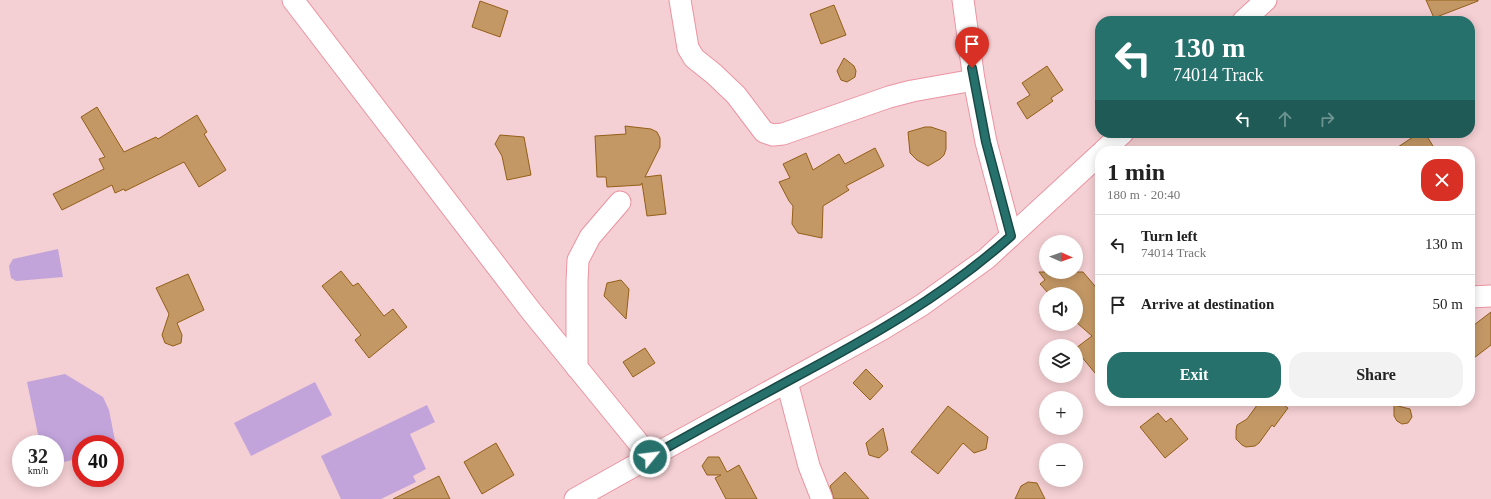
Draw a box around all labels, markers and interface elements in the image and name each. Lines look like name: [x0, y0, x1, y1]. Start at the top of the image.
pin: [955, 27, 989, 68]
icon: left: [1107, 32, 1159, 84]
text: 130 m: [1173, 32, 1245, 63]
icon: arrive: [961, 33, 983, 55]
text: 74014 Track: [1173, 65, 1264, 85]
icon: left: [1232, 108, 1254, 130]
icon: ahead: [1274, 108, 1296, 130]
icon: right: [1316, 108, 1338, 130]
text: 1 min: [1107, 159, 1165, 185]
button: close: [1421, 159, 1463, 201]
text: 180 m · 20:40: [1107, 187, 1180, 202]
text: Turn left: [1141, 228, 1198, 244]
icon: left: [1107, 234, 1129, 256]
north arrow: [1039, 235, 1083, 279]
map controls: [1039, 235, 1083, 487]
text: 130 m: [1425, 236, 1463, 252]
text: 74014 Track: [1141, 245, 1206, 260]
button: sound: [1039, 287, 1083, 331]
icon: arrive: [1107, 294, 1129, 316]
text: Arrive at destination: [1141, 296, 1274, 312]
text: 50 m: [1433, 296, 1463, 312]
button: layers: [1039, 339, 1083, 383]
button: Exit: [1107, 352, 1281, 398]
button: Share: [1289, 352, 1463, 398]
button: +: [1039, 391, 1083, 435]
speed limit sign: 40: [72, 435, 124, 487]
position arrow: [629, 436, 671, 478]
button: −: [1039, 443, 1083, 487]
text: 32: [28, 445, 48, 467]
text: km/h: [28, 465, 48, 476]

